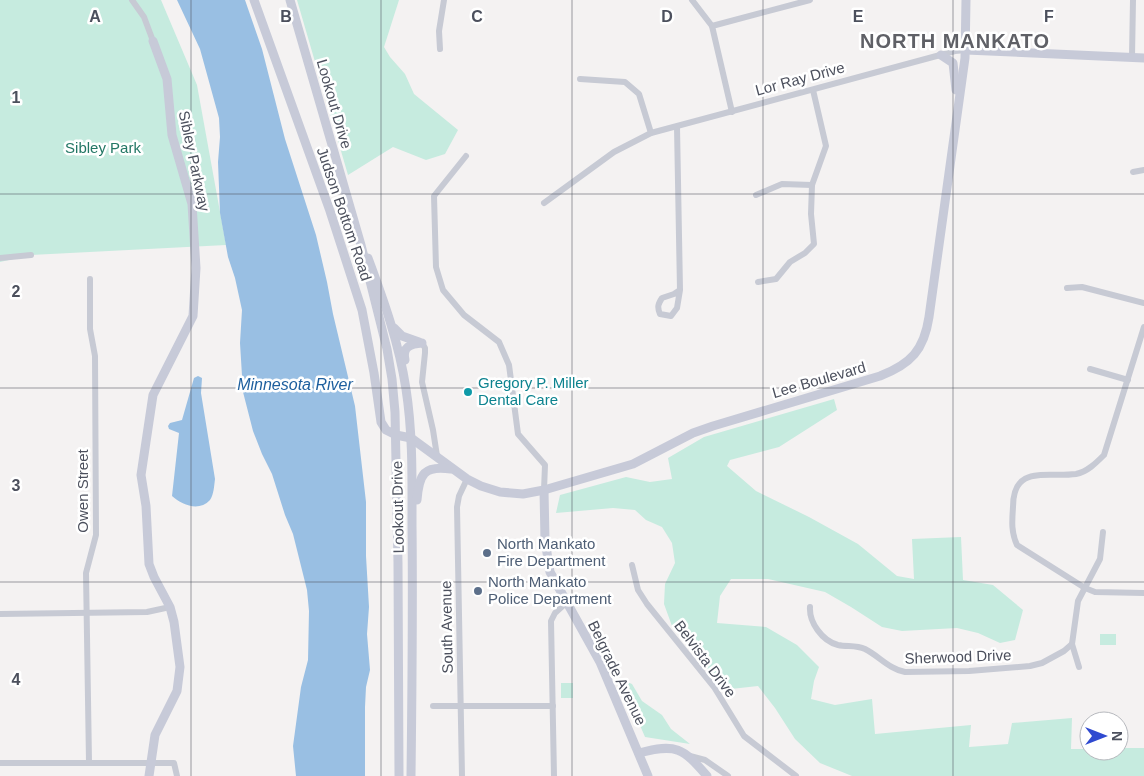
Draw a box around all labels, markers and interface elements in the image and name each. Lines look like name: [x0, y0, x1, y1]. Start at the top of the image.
text: A: [89, 8, 101, 25]
text: B: [280, 8, 292, 25]
text: C: [471, 8, 483, 25]
text: D: [661, 8, 673, 25]
text: E: [853, 8, 864, 25]
text: F: [1044, 8, 1054, 25]
district label: NORTH MANKATO: [860, 30, 1050, 52]
street label: Lookout Drive: [314, 57, 355, 151]
street label: Lor Ray Drive: [753, 58, 846, 99]
text: 1: [12, 89, 21, 106]
street label: Sibley Parkway: [176, 109, 214, 213]
park label: Sibley Park: [65, 139, 141, 156]
street label: Judson Bottom Road: [314, 145, 375, 283]
text: 2: [12, 283, 21, 300]
street label: Lee Boulevard: [770, 358, 868, 401]
place label: Gregory P. Miller Dental Care: [478, 374, 589, 408]
water label: Minnesota River: [237, 376, 353, 393]
marker: Gregory P. Miller Dental Care: [462, 386, 474, 398]
street label: Owen Street: [74, 448, 91, 533]
street label: Lookout Drive: [388, 461, 407, 553]
text: 3: [12, 477, 21, 494]
place label: North Mankato Fire Department: [497, 535, 606, 569]
marker: North Mankato Fire Department: [481, 547, 493, 559]
place label: North Mankato Police Department: [488, 573, 612, 607]
street label: South Avenue: [437, 580, 456, 674]
marker: North Mankato Police Department: [472, 585, 484, 597]
street label: Belvista Drive: [671, 617, 740, 700]
street label: Belgrade Avenue: [585, 618, 650, 728]
street label: Sherwood Drive: [904, 646, 1012, 667]
text: 4: [12, 671, 21, 688]
north arrow: [1079, 711, 1129, 761]
text: N: [1109, 731, 1125, 741]

